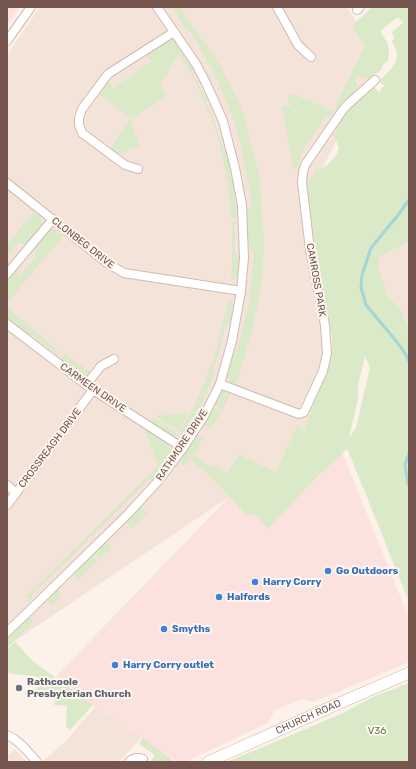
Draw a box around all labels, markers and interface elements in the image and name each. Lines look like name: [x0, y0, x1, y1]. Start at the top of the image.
street label: CLONBEG DRIVE: [49, 215, 117, 271]
street label: CAMROSS PARK: [304, 242, 328, 318]
street label: CARMEEN DRIVE: [58, 361, 128, 415]
street label: CROSSREAGH DRIVE: [16, 406, 84, 490]
street label: RATHMORE DRIVE: [154, 407, 210, 483]
place label: Go Outdoors: [336, 565, 399, 577]
marker: Go Outdoors: [323, 566, 333, 576]
place label: Harry Corry: [263, 576, 321, 588]
marker: Harry Corry: [250, 577, 260, 587]
place label: Halfords: [227, 591, 270, 603]
marker: Halfords: [214, 592, 224, 602]
place label: Smyths: [172, 623, 211, 635]
marker: Smyths: [159, 624, 169, 634]
place label: Harry Corry outlet: [123, 659, 214, 671]
marker: Harry Corry outlet: [110, 660, 120, 670]
place label: Rathcoole Presbyterian Church: [27, 676, 131, 700]
marker: Rathcoole Presbyterian Church: [14, 683, 24, 693]
street label: CHURCH ROAD: [274, 697, 343, 737]
park label: V36: [368, 725, 386, 737]

